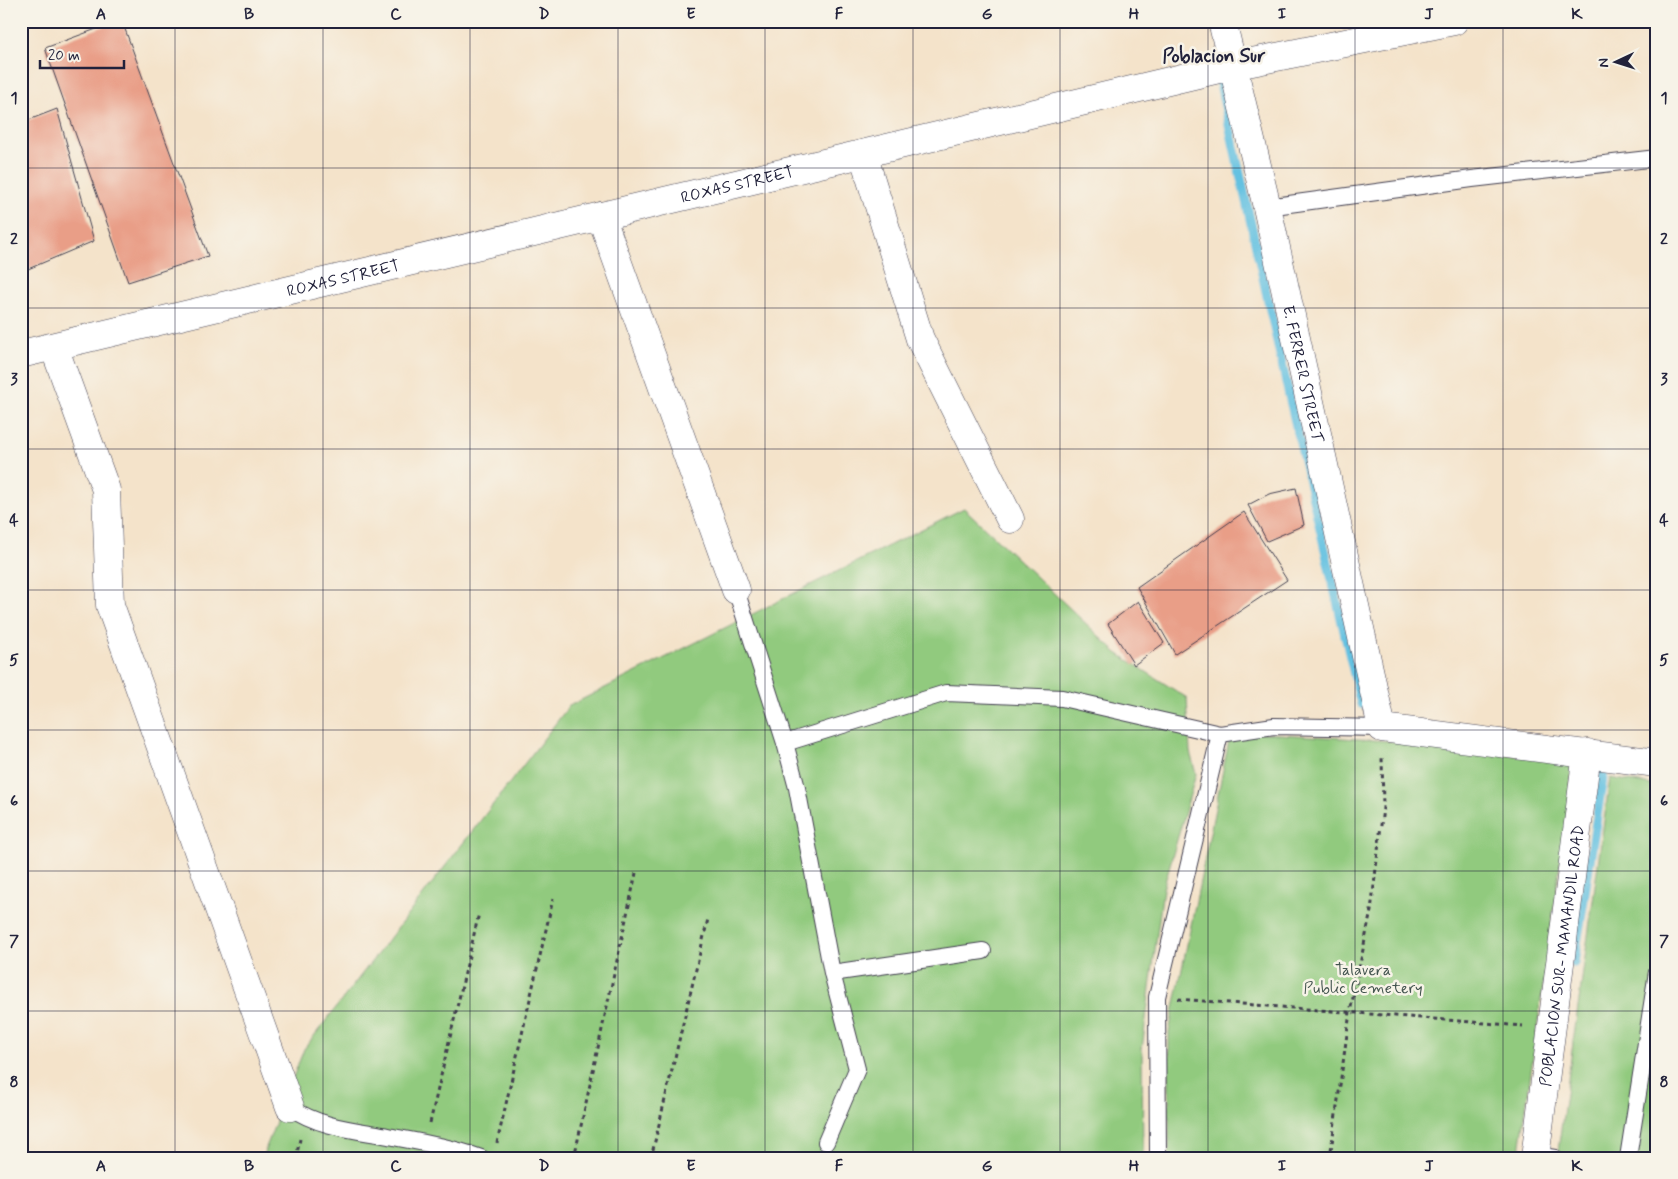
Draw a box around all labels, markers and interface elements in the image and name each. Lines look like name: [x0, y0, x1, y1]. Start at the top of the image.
text: A: [96, 4, 106, 25]
text: B: [244, 4, 254, 25]
text: C: [390, 4, 402, 25]
text: D: [538, 4, 550, 25]
text: E: [686, 4, 696, 25]
text: F: [835, 4, 844, 25]
text: G: [982, 4, 993, 25]
text: H: [1129, 4, 1140, 25]
text: I: [1278, 4, 1287, 25]
text: J: [1424, 4, 1434, 25]
text: K: [1571, 4, 1583, 25]
scale bar: [40, 38, 124, 70]
north arrow: [1590, 38, 1640, 88]
district label: Poblacion Sur: [1163, 44, 1265, 69]
text: 20 m: [48, 46, 80, 66]
text: N: [1595, 58, 1613, 68]
text: 1: [10, 88, 18, 109]
text: 1: [1660, 88, 1668, 109]
street label: ROXAS STREET: [679, 162, 796, 209]
text: 2: [10, 229, 18, 250]
text: 2: [1660, 229, 1668, 250]
street label: ROXAS STREET: [285, 255, 402, 302]
street label: E. FERRER STREET: [1277, 304, 1328, 445]
text: 3: [10, 369, 18, 390]
text: 3: [1660, 369, 1668, 390]
text: 4: [9, 510, 19, 531]
text: 4: [1659, 510, 1669, 531]
text: 5: [9, 650, 19, 671]
text: 5: [1659, 650, 1669, 671]
text: 6: [10, 791, 18, 812]
text: 6: [1660, 791, 1668, 812]
street label: POBLACION SUR- MAMANDIL ROAD: [1535, 824, 1590, 1088]
text: 7: [9, 931, 19, 952]
text: 7: [1659, 931, 1669, 952]
park label: Talavera Public Cemetery: [1303, 960, 1423, 999]
text: 8: [9, 1072, 19, 1093]
text: 8: [1659, 1072, 1669, 1093]
text: A: [96, 1156, 106, 1177]
text: B: [244, 1156, 254, 1177]
text: C: [390, 1156, 402, 1177]
text: D: [538, 1156, 550, 1177]
text: E: [686, 1156, 696, 1177]
text: F: [835, 1156, 844, 1177]
text: G: [982, 1156, 993, 1177]
text: H: [1129, 1156, 1140, 1177]
text: I: [1278, 1156, 1287, 1177]
text: J: [1424, 1156, 1434, 1177]
text: K: [1571, 1156, 1583, 1177]

